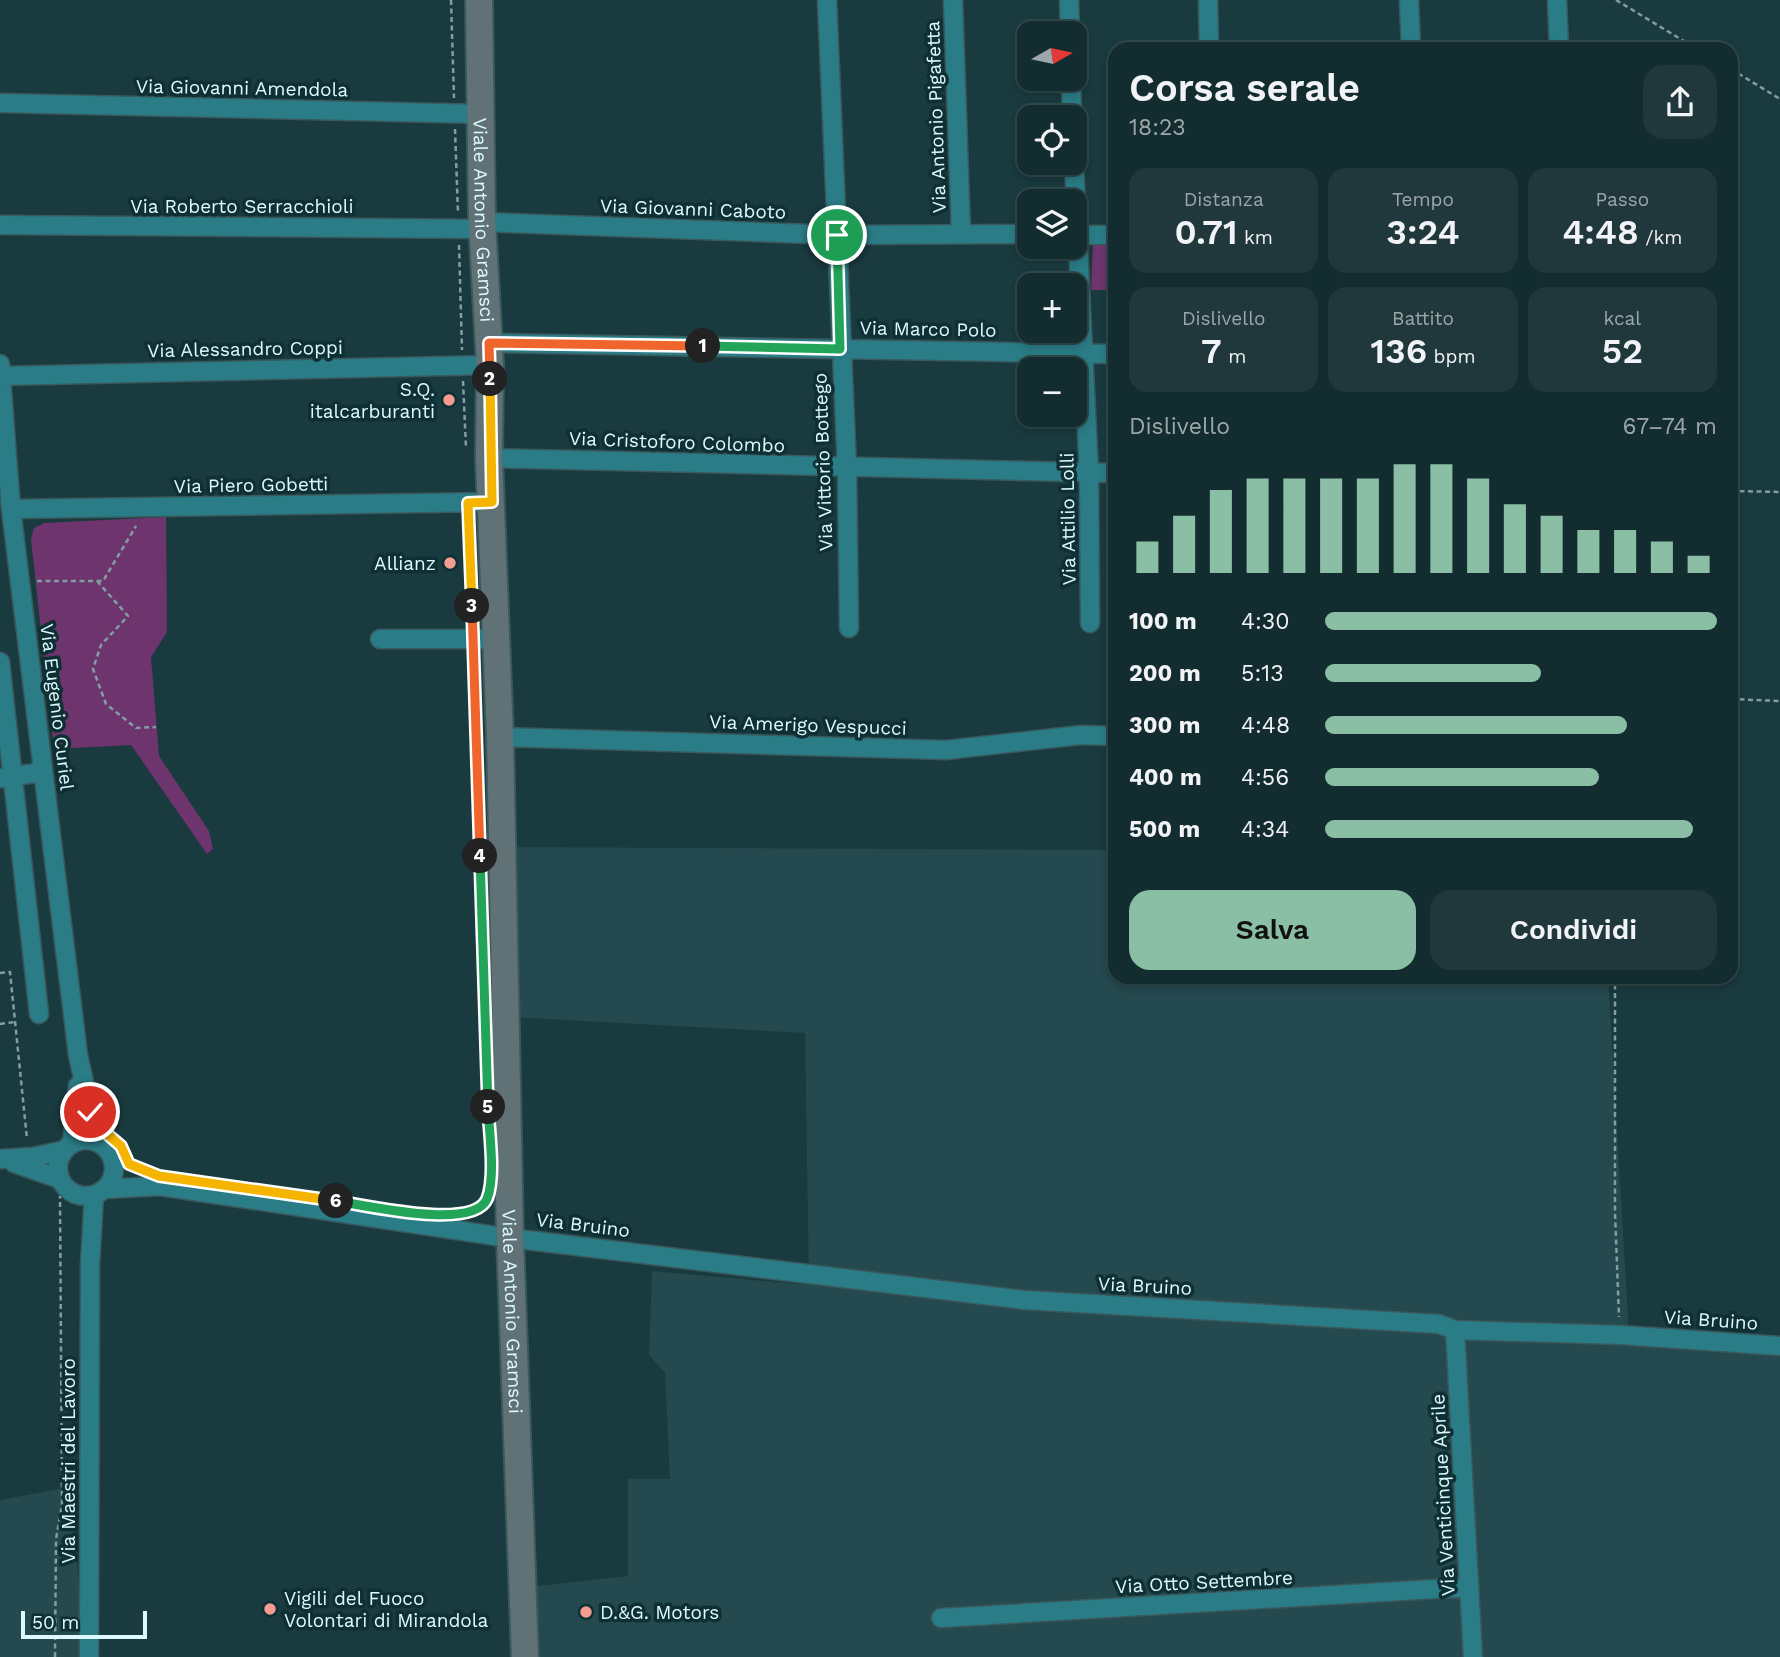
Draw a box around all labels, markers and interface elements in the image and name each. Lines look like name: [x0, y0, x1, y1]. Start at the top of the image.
street label: Via Antonio Pigafetta: [921, 20, 951, 214]
north arrow: [1017, 21, 1087, 91]
map controls: [1017, 21, 1087, 427]
button: share: [1643, 65, 1717, 139]
text: Corsa serale: [1129, 66, 1360, 110]
street label: Via Giovanni Amendola: [136, 75, 349, 101]
button: locate: [1017, 105, 1087, 175]
text: 18:23: [1129, 114, 1186, 141]
street label: Viale Antonio Gramsci: [469, 117, 499, 323]
text: Distanza: [1184, 188, 1264, 211]
text: Tempo: [1392, 188, 1454, 211]
text: Passo: [1595, 188, 1649, 211]
button: layers: [1017, 189, 1087, 259]
street label: Via Giovanni Caboto: [600, 194, 786, 224]
street label: Via Roberto Serracchioli: [130, 195, 354, 218]
pin: [807, 205, 867, 265]
text: 0.71: [1174, 211, 1238, 253]
text: 3:24: [1386, 211, 1460, 253]
text: 4:48: [1562, 211, 1639, 253]
icon: arrive: [818, 216, 856, 254]
text: km: [1238, 226, 1273, 249]
text: /km: [1639, 226, 1682, 249]
button: +: [1017, 273, 1087, 343]
text: Dislivello: [1182, 307, 1265, 330]
text: Battito: [1392, 307, 1454, 330]
text: kcal: [1604, 307, 1641, 330]
street label: Via Marco Polo: [859, 316, 997, 342]
pin: 1: [686, 328, 720, 364]
text: 7: [1201, 330, 1222, 372]
text: 136: [1370, 330, 1427, 372]
text: 52: [1602, 330, 1643, 372]
text: 1: [698, 334, 707, 357]
street label: Via Alessandro Coppi: [147, 336, 343, 362]
text: m: [1222, 345, 1246, 368]
text: bpm: [1427, 345, 1476, 368]
button: −: [1017, 357, 1087, 427]
pin: 2: [472, 362, 508, 396]
text: 2: [484, 367, 495, 390]
street label: Via Vittorio Bottego: [808, 372, 838, 552]
place label: S.Q. italcarburanti: [310, 378, 435, 423]
marker: S.Q. italcarburanti: [441, 392, 457, 408]
text: Dislivello: [1129, 413, 1230, 440]
text: 67–74 m: [1622, 413, 1717, 440]
street label: Via Cristoforo Colombo: [569, 427, 785, 457]
street label: Via Attilio Lolli: [1055, 452, 1081, 586]
street label: Via Piero Gobetti: [174, 472, 328, 498]
place label: Allianz: [374, 552, 436, 575]
marker: Allianz: [442, 555, 458, 571]
pin: 3: [454, 588, 490, 624]
text: 3: [466, 594, 477, 617]
text: 100 m: [1129, 608, 1197, 635]
text: 4:30: [1241, 608, 1290, 635]
street label: Via Eugenio Curiel: [35, 622, 79, 792]
text: 200 m: [1129, 660, 1201, 687]
text: 5:13: [1241, 660, 1284, 687]
street label: Via Amerigo Vespucci: [709, 710, 907, 740]
text: 300 m: [1129, 712, 1200, 739]
text: 4:48: [1241, 712, 1290, 739]
text: 400 m: [1129, 764, 1202, 791]
text: 4:56: [1241, 764, 1289, 791]
text: 500 m: [1129, 816, 1200, 843]
text: 4:34: [1241, 816, 1289, 843]
pin: 4: [462, 838, 498, 874]
text: 4: [473, 844, 486, 867]
button: Salva: [1129, 890, 1416, 970]
button: Condividi: [1430, 890, 1717, 970]
pin: [60, 1082, 120, 1142]
pin: 5: [470, 1090, 505, 1124]
icon: check: [71, 1093, 109, 1131]
text: 5: [482, 1095, 493, 1118]
pin: 6: [318, 1184, 354, 1218]
text: 6: [330, 1189, 341, 1212]
street label: Via Bruino: [535, 1208, 631, 1242]
street label: Viale Antonio Gramsci: [498, 1209, 528, 1414]
street label: Via Bruino: [1097, 1272, 1193, 1300]
street label: Via Bruino: [1663, 1305, 1759, 1335]
street label: Via Maestri del Lavoro: [57, 1358, 80, 1564]
street label: Via Venticinque Aprile: [1426, 1393, 1460, 1597]
street label: Via Otto Settembre: [1115, 1566, 1293, 1598]
place label: Vigili del Fuoco Volontari di Mirandola: [284, 1587, 489, 1632]
marker: Vigili del Fuoco Volontari di Mirandola: [262, 1601, 278, 1617]
place label: D.&G. Motors: [600, 1601, 719, 1624]
marker: D.&G. Motors: [578, 1604, 594, 1620]
scale bar: [21, 1608, 147, 1640]
text: 50 m: [32, 1611, 79, 1634]

